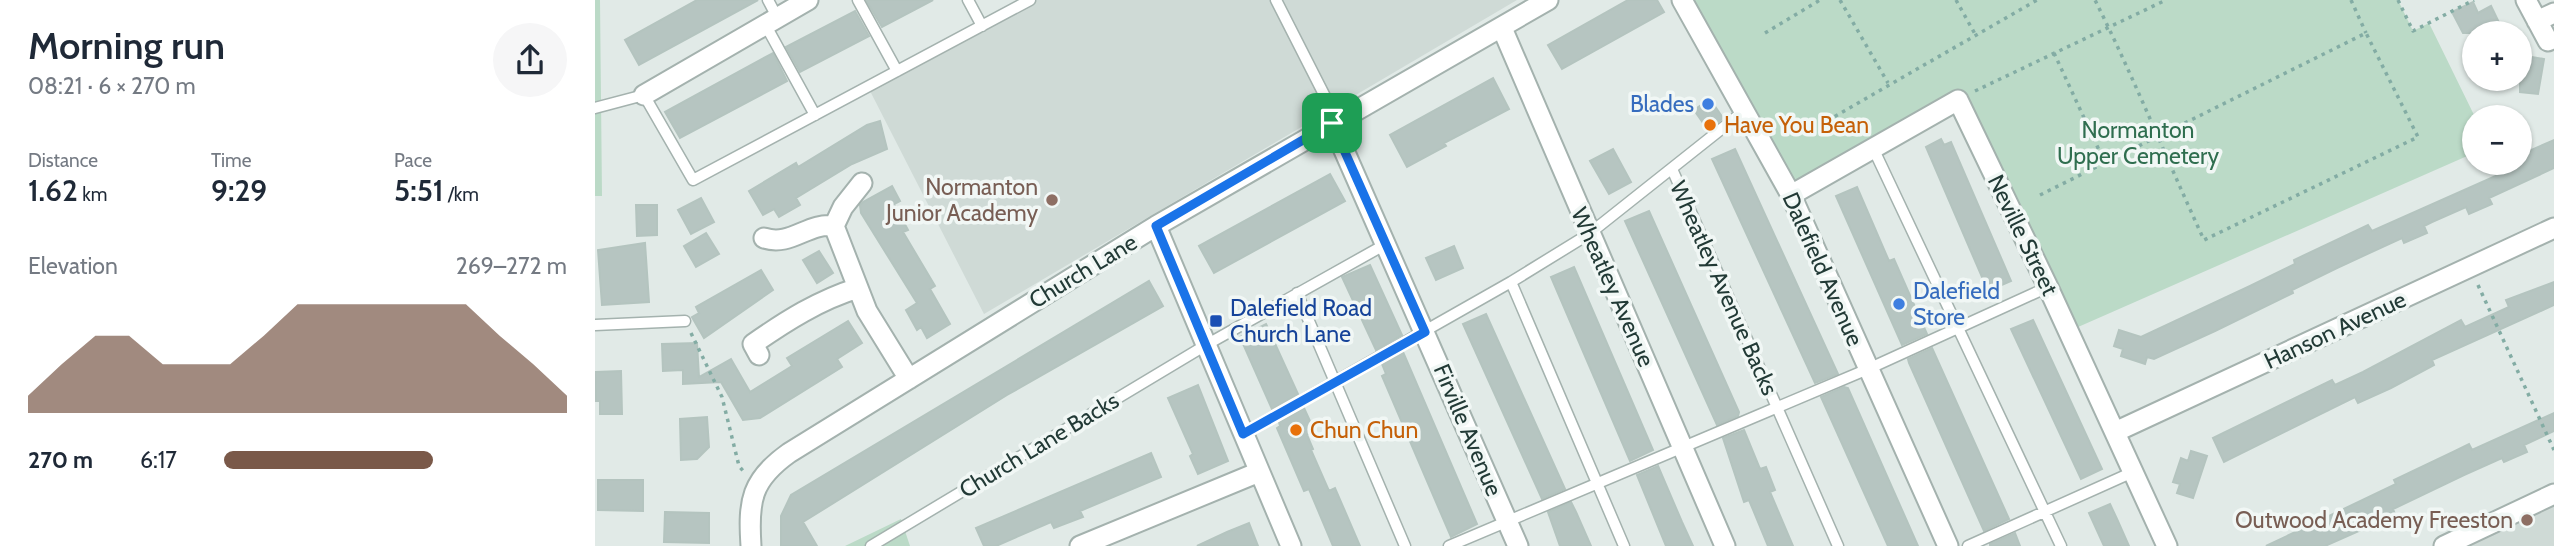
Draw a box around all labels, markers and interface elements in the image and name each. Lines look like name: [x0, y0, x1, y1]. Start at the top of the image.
map controls: [2462, 21, 2532, 175]
button: +: [2462, 21, 2532, 91]
text: Morning run: [28, 22, 225, 69]
button: share: [493, 23, 567, 97]
text: 08:21 · 6 × 270 m: [28, 72, 196, 100]
place label: Blades: [1630, 90, 1694, 118]
pin: [1302, 93, 1362, 153]
marker: Blades: [1700, 96, 1716, 112]
icon: arrive: [1313, 104, 1351, 142]
button: −: [2462, 105, 2532, 175]
place label: Have You Bean: [1724, 111, 1869, 139]
park label: Normanton Upper Cemetery: [2057, 116, 2219, 170]
marker: Have You Bean: [1702, 117, 1718, 133]
text: Distance: [28, 149, 98, 172]
text: Time: [211, 149, 251, 172]
text: Pace: [394, 149, 432, 172]
street label: Neville Street: [1982, 170, 2064, 300]
text: 1.62: [28, 172, 78, 209]
text: 9:29: [211, 172, 267, 209]
text: 5:51: [394, 172, 443, 209]
place label: Normanton Junior Academy: [885, 173, 1038, 227]
street label: Wheatley Avenue Backs: [1664, 177, 1784, 399]
text: km: [78, 183, 107, 206]
text: /km: [443, 183, 479, 206]
street label: Dalefield Avenue: [1777, 188, 1869, 350]
marker: Normanton Junior Academy: [1044, 192, 1060, 208]
street label: Wheatley Avenue: [1565, 203, 1661, 371]
street label: Church Lane: [1024, 228, 1142, 314]
text: Elevation: [28, 252, 118, 280]
text: 269–272 m: [456, 252, 567, 280]
place label: Dalefield Store: [1913, 277, 2000, 331]
street label: Hanson Avenue: [2260, 285, 2410, 375]
place label: Dalefield Road Church Lane: [1230, 294, 1372, 348]
marker: Dalefield Store: [1891, 296, 1907, 312]
marker: Dalefield Road Church Lane: [1208, 313, 1224, 329]
street label: Firville Avenue: [1428, 360, 1508, 500]
street label: Church Lane Backs: [954, 386, 1124, 504]
place label: Chun Chun: [1310, 416, 1418, 444]
marker: Chun Chun: [1288, 422, 1304, 438]
text: 270 m: [28, 446, 93, 474]
text: 6:17: [140, 446, 177, 474]
place label: Outwood Academy Freeston: [2235, 506, 2513, 534]
marker: Outwood Academy Freeston: [2519, 512, 2535, 528]

